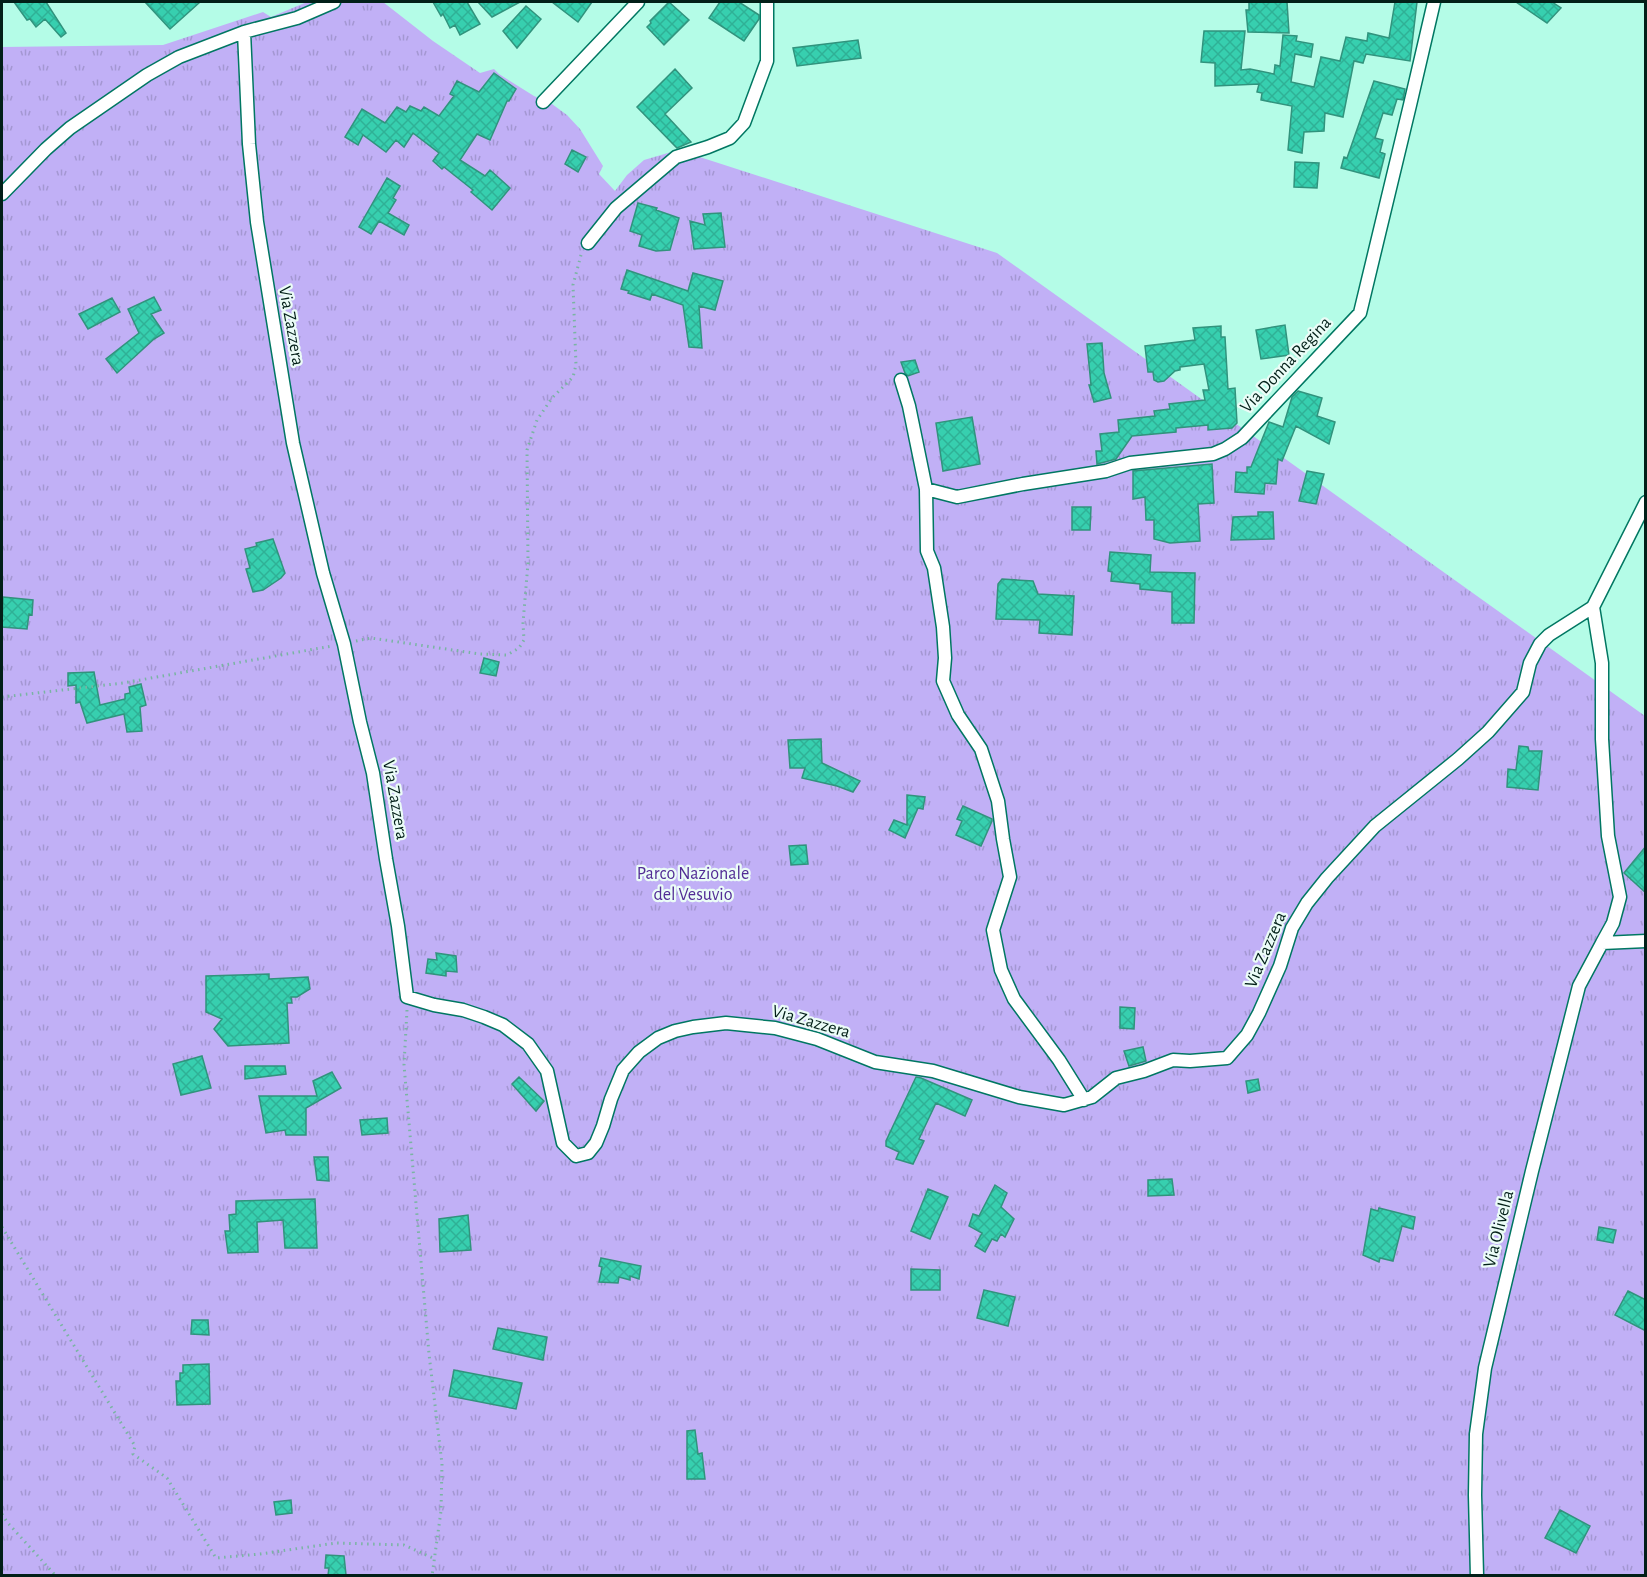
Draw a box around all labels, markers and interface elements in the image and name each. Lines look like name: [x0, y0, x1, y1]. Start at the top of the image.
street label: Via Zazzera: [275, 285, 307, 367]
street label: Via Donna Regina: [1237, 314, 1335, 416]
street label: Via Zazzera: [379, 759, 411, 841]
park label: Parco Nazionale del Vesuvio: [637, 865, 749, 904]
street label: Via Zazzera: [1242, 909, 1290, 991]
street label: Via Zazzera: [770, 1002, 852, 1042]
street label: Via Olivella: [1481, 1189, 1517, 1269]

